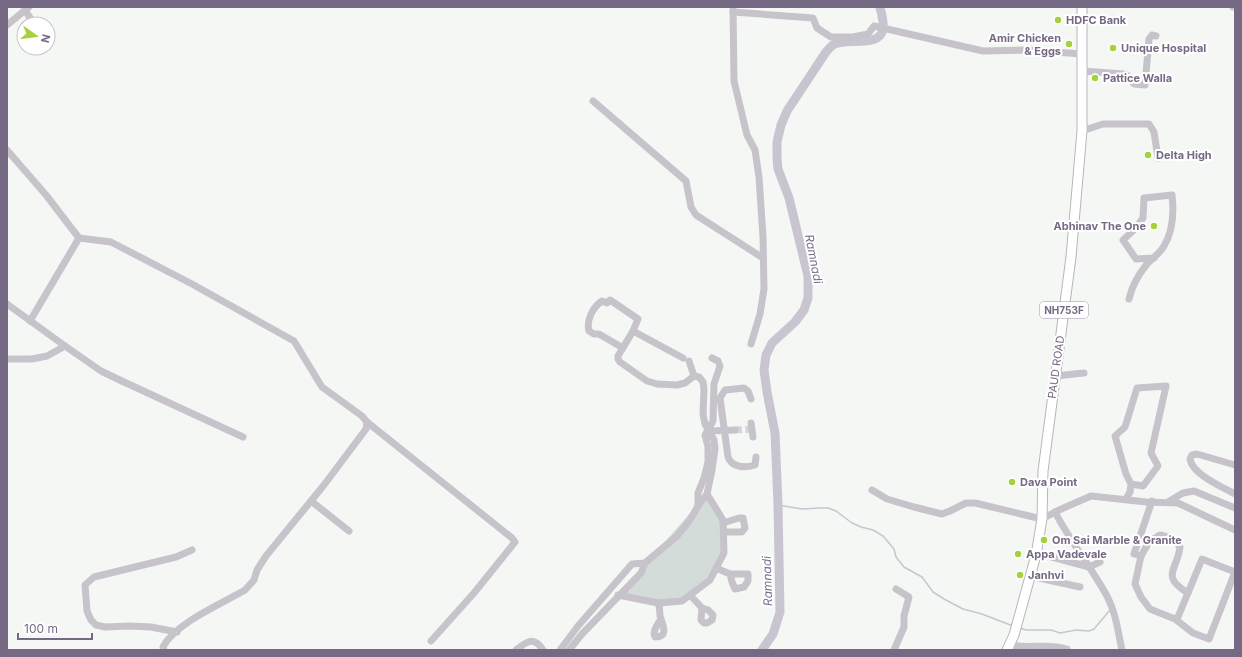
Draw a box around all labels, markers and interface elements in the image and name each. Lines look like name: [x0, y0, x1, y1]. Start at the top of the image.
place label: HDFC Bank: [1066, 13, 1127, 27]
marker: HDFC Bank: [1053, 15, 1063, 25]
north arrow: [16, 16, 56, 56]
place label: Amir Chicken & Eggs: [989, 31, 1061, 58]
text: N: [38, 33, 54, 44]
marker: Amir Chicken & Eggs: [1064, 39, 1074, 49]
place label: Unique Hospital: [1121, 41, 1206, 55]
marker: Unique Hospital: [1108, 43, 1118, 53]
place label: Pattice Walla: [1103, 71, 1172, 85]
marker: Pattice Walla: [1090, 73, 1100, 83]
place label: Delta High: [1156, 148, 1212, 162]
marker: Delta High: [1143, 150, 1153, 160]
place label: Abhinav The One: [1054, 219, 1146, 233]
marker: Abhinav The One: [1149, 221, 1159, 231]
water label: Ramnadi: [802, 233, 826, 286]
road number: NH753F: [1040, 302, 1088, 318]
street label: PAUD ROAD: [1045, 335, 1067, 399]
place label: Dava Point: [1020, 475, 1077, 489]
marker: Dava Point: [1007, 477, 1017, 487]
place label: Om Sai Marble & Granite: [1052, 533, 1182, 547]
marker: Om Sai Marble & Granite: [1039, 535, 1049, 545]
place label: Appa Vadevale: [1026, 547, 1107, 561]
marker: Appa Vadevale: [1013, 549, 1023, 559]
water label: Ramnadi: [759, 555, 775, 606]
place label: Janhvi: [1028, 568, 1064, 582]
marker: Janhvi: [1015, 570, 1025, 580]
scale bar: [18, 615, 92, 641]
text: 100 m: [24, 621, 58, 636]

